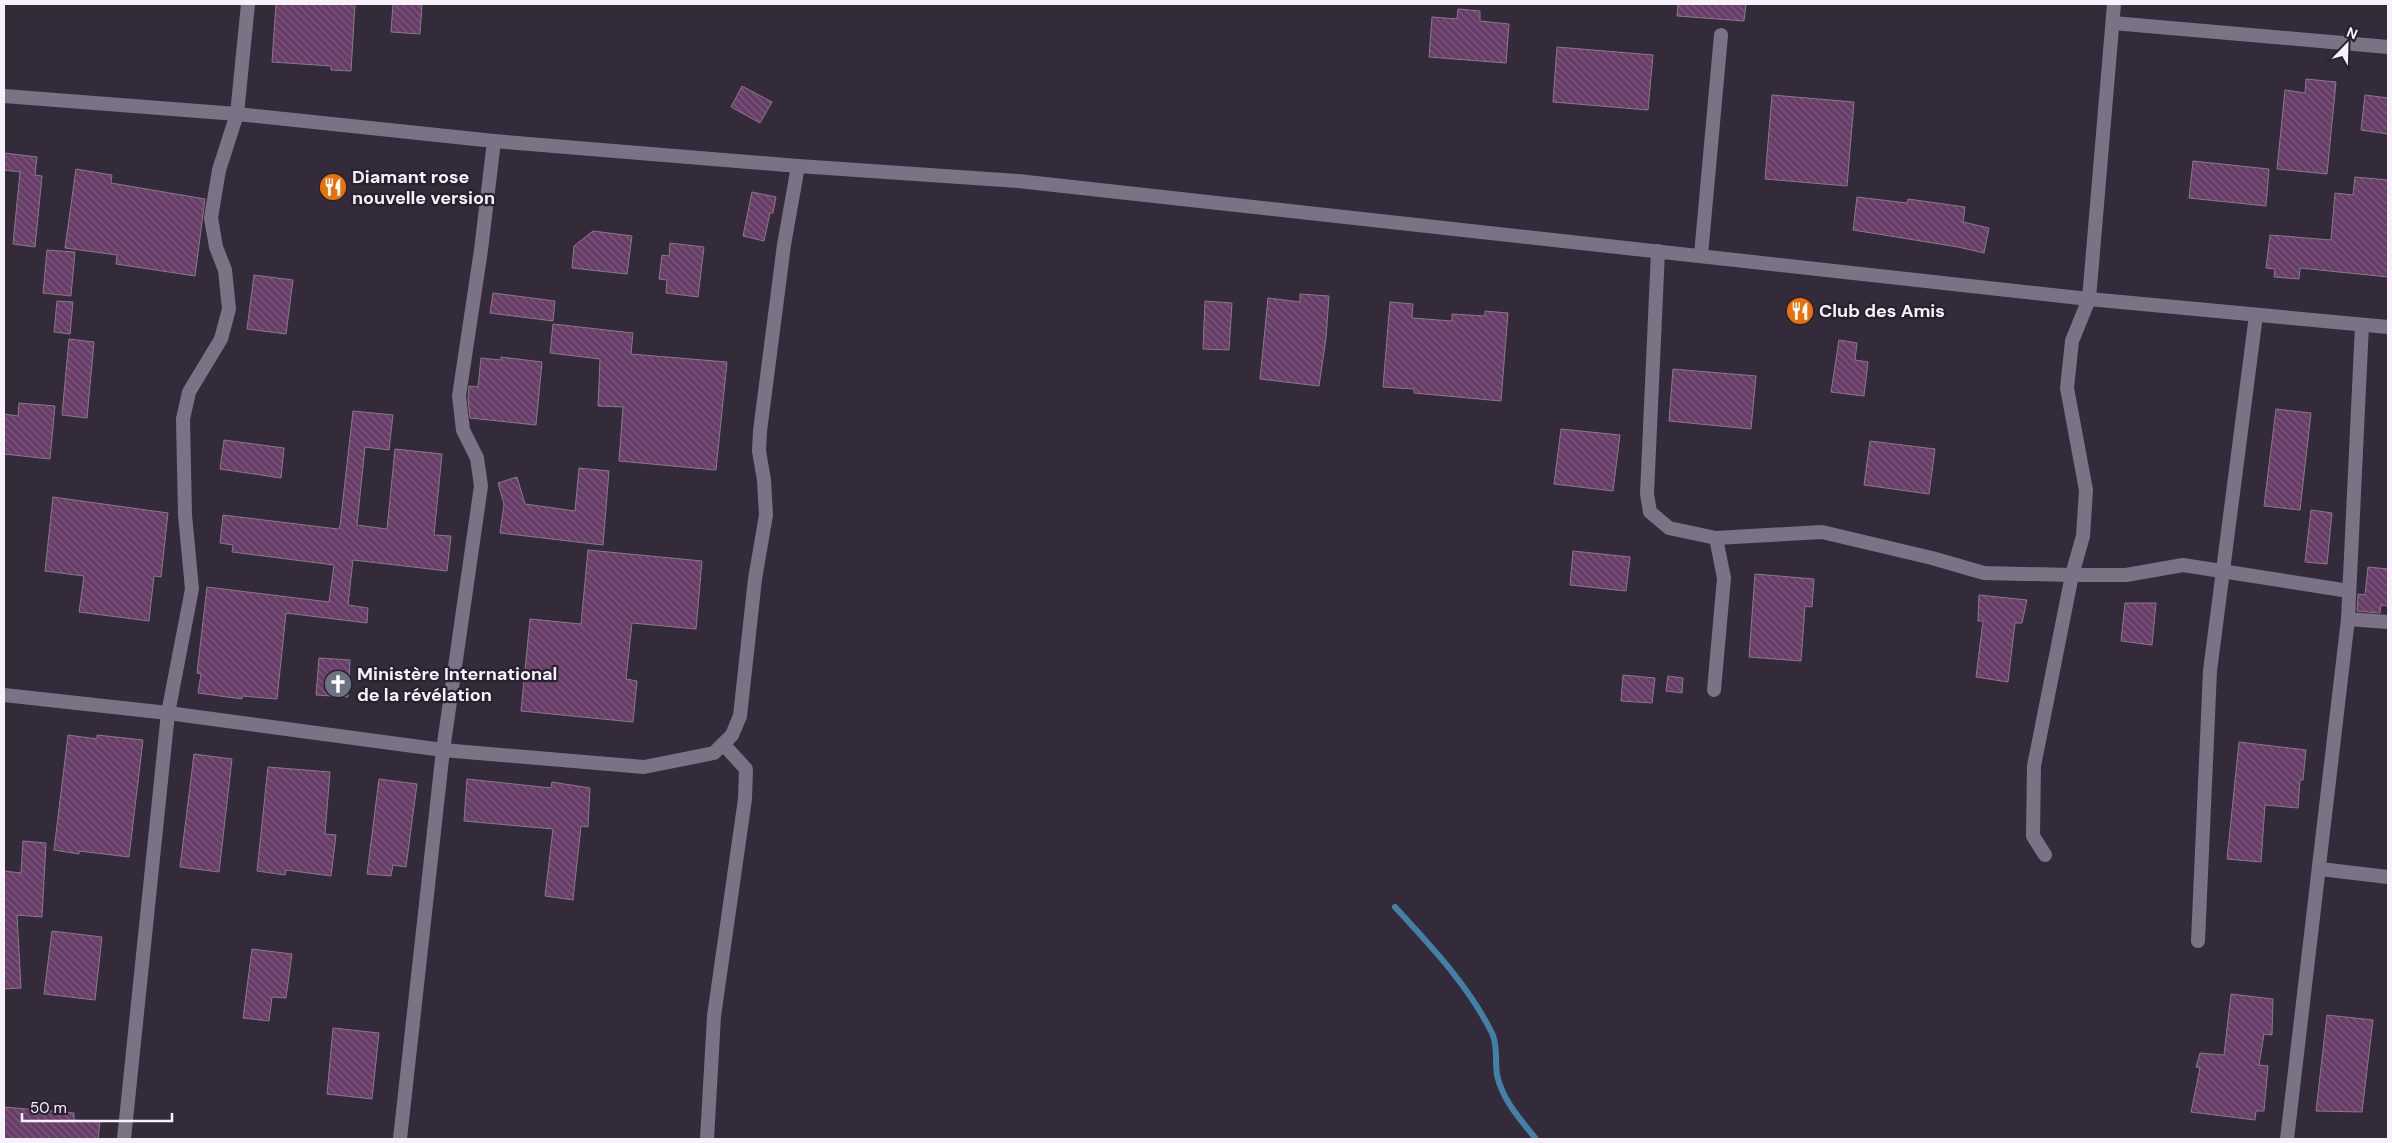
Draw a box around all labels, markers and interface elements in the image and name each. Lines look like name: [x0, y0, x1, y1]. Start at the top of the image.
north arrow: [2322, 20, 2372, 70]
text: N: [2344, 23, 2360, 43]
place label: Diamant rose nouvelle version: [352, 165, 495, 210]
restaurant icon: Diamant rose nouvelle version: [318, 172, 348, 202]
restaurant icon: Club des Amis: [1785, 296, 1815, 326]
place label: Club des Amis: [1819, 299, 1945, 323]
place label: Ministère International de la révélation: [357, 662, 557, 707]
church icon: Ministère International de la révélation: [323, 669, 353, 699]
scale bar: [22, 1090, 172, 1122]
text: 50 m: [30, 1098, 67, 1118]

